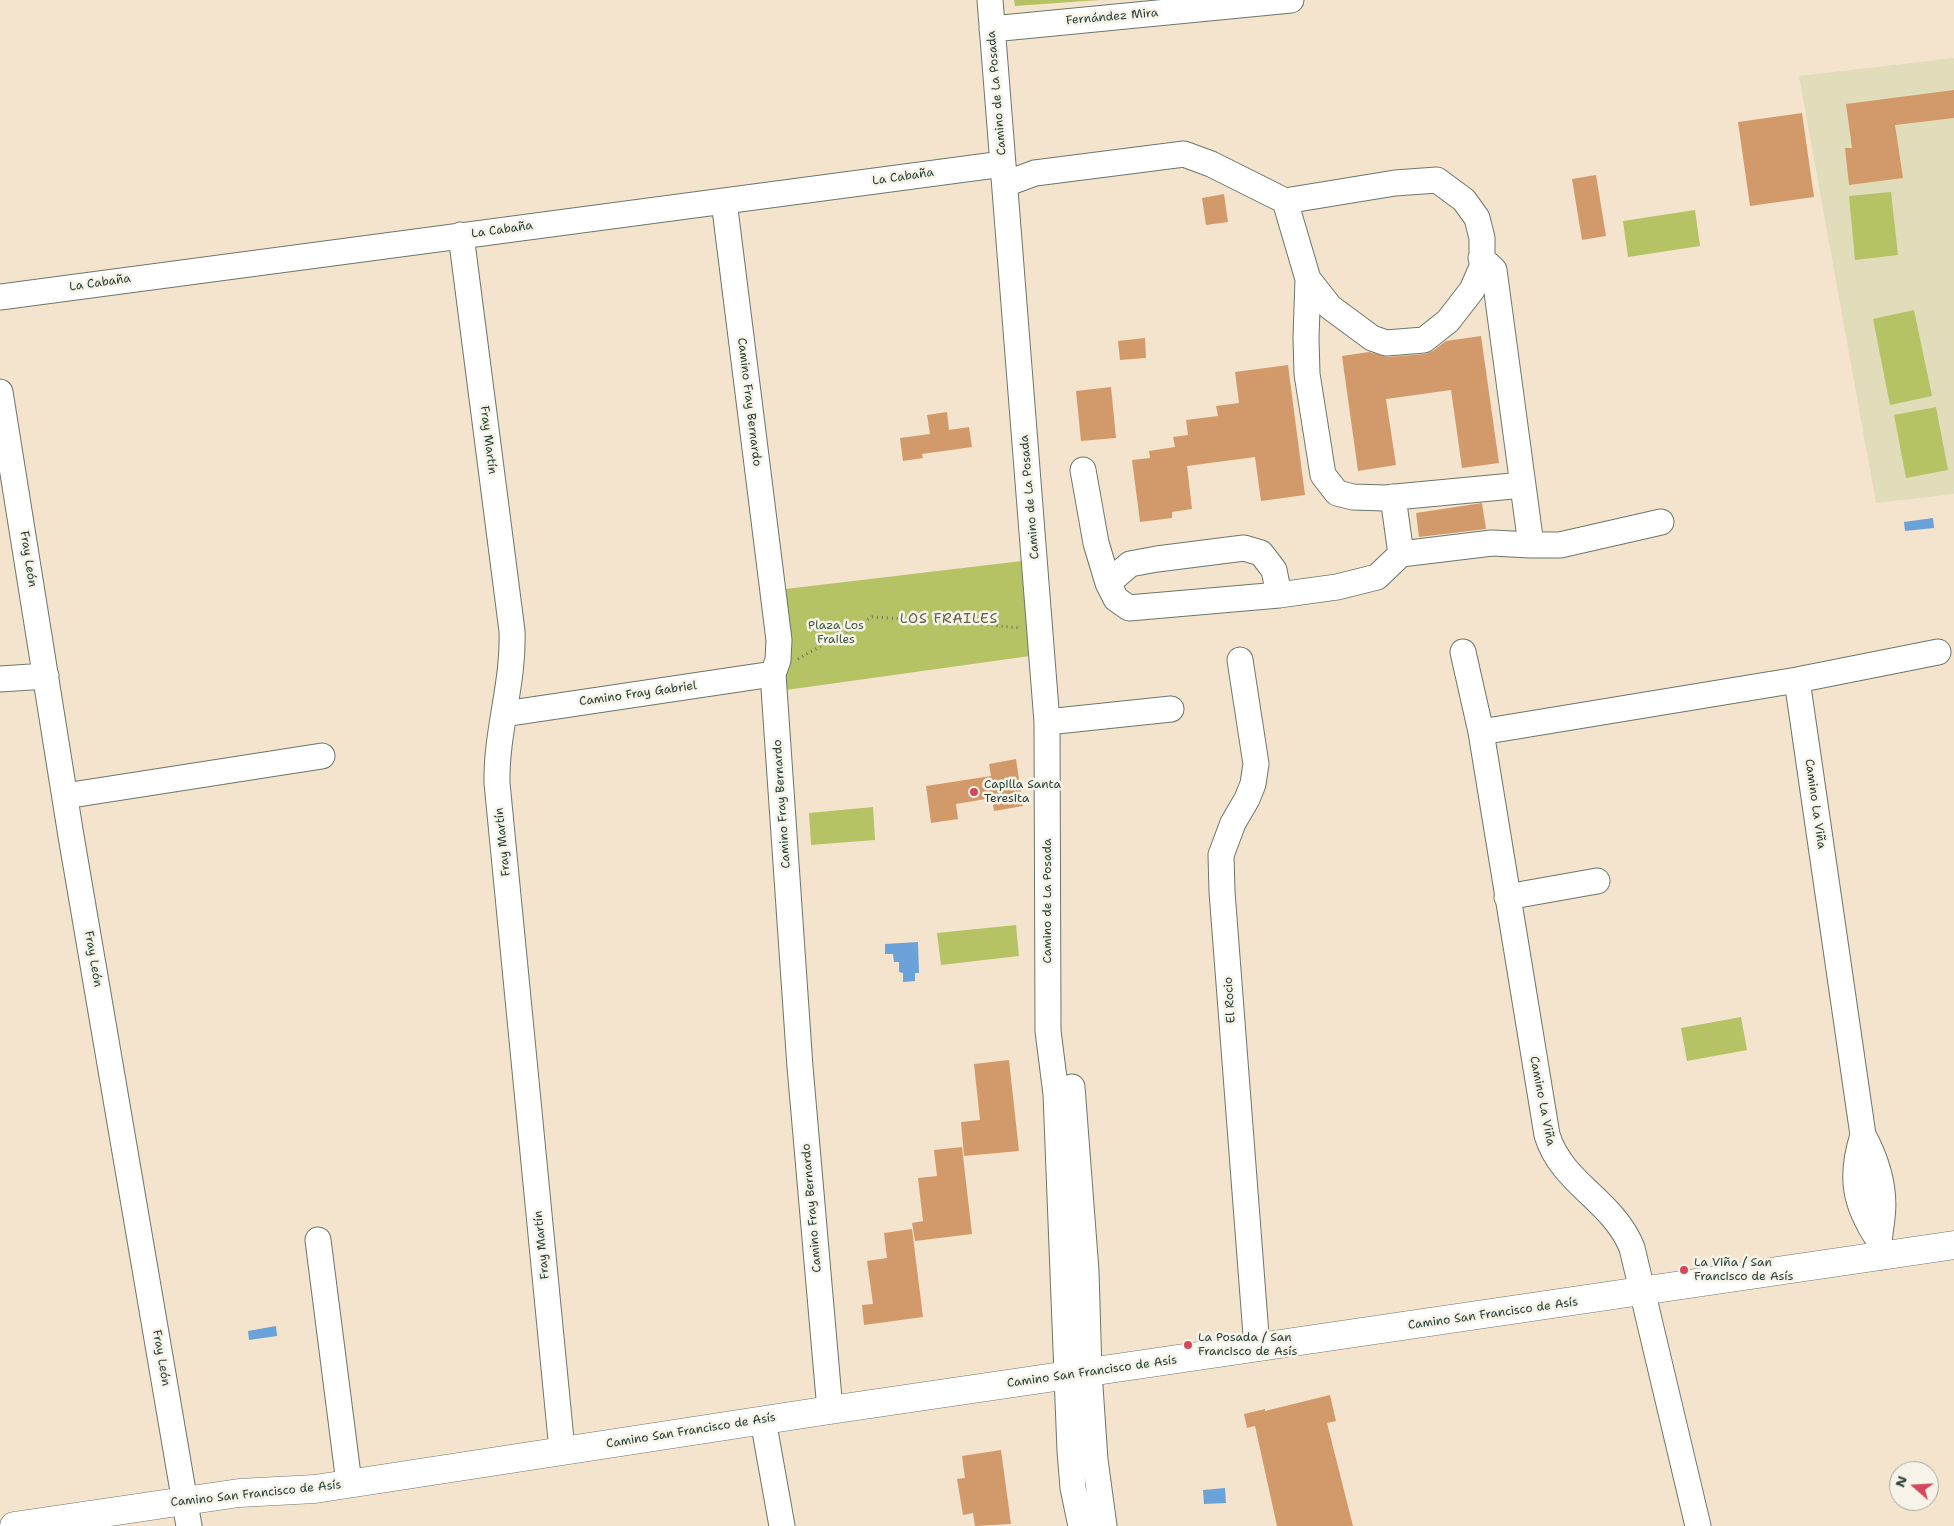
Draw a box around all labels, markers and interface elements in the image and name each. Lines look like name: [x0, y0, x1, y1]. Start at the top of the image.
street label: Fernández Mira: [1065, 6, 1159, 28]
street label: Camino de La Posada: [984, 30, 1010, 156]
street label: La Cabaña: [871, 166, 935, 188]
street label: La Cabaña: [470, 219, 534, 241]
street label: La Cabaña: [68, 272, 132, 294]
street label: Camino Fray Bernardo: [734, 337, 764, 467]
street label: Fray Martín: [477, 405, 499, 475]
street label: Camino de La Posada: [1017, 434, 1043, 560]
street label: Fray León: [16, 530, 40, 588]
district label: LOS FRAILES: [898, 611, 1000, 627]
park label: Plaza Los Frailes: [808, 619, 864, 647]
street label: Camino Fray Gabriel: [578, 679, 698, 709]
street label: Camino Fray Bernardo: [770, 739, 794, 869]
street label: Camino La Viña: [1802, 758, 1828, 850]
place label: Capilla Santa Teresita: [984, 778, 1061, 806]
marker: Capilla Santa Teresita: [968, 786, 980, 798]
street label: Fray Martín: [492, 807, 514, 877]
street label: Camino de La Posada: [1041, 838, 1055, 964]
street label: Fray León: [81, 930, 105, 988]
street label: El Rocio: [1221, 976, 1239, 1024]
street label: Camino La Viña: [1526, 1055, 1558, 1147]
street label: Camino Fray Bernardo: [799, 1143, 825, 1273]
street label: Fray Martín: [531, 1210, 553, 1280]
place label: La Viña / San Francisco de Asís: [1694, 1256, 1793, 1284]
marker: La Viña / San Francisco de Asís: [1678, 1264, 1690, 1276]
street label: Camino San Francisco de Asís: [1407, 1295, 1579, 1333]
street label: Fray León: [149, 1329, 173, 1387]
place label: La Posada / San Francisco de Asís: [1198, 1331, 1297, 1359]
marker: La Posada / San Francisco de Asís: [1182, 1339, 1194, 1351]
street label: Camino San Francisco de Asís: [1006, 1353, 1178, 1391]
street label: Camino San Francisco de Asís: [605, 1410, 777, 1452]
north arrow: [1889, 1461, 1939, 1511]
text: N: [1890, 1473, 1911, 1490]
street label: Camino San Francisco de Asís: [170, 1478, 342, 1510]

